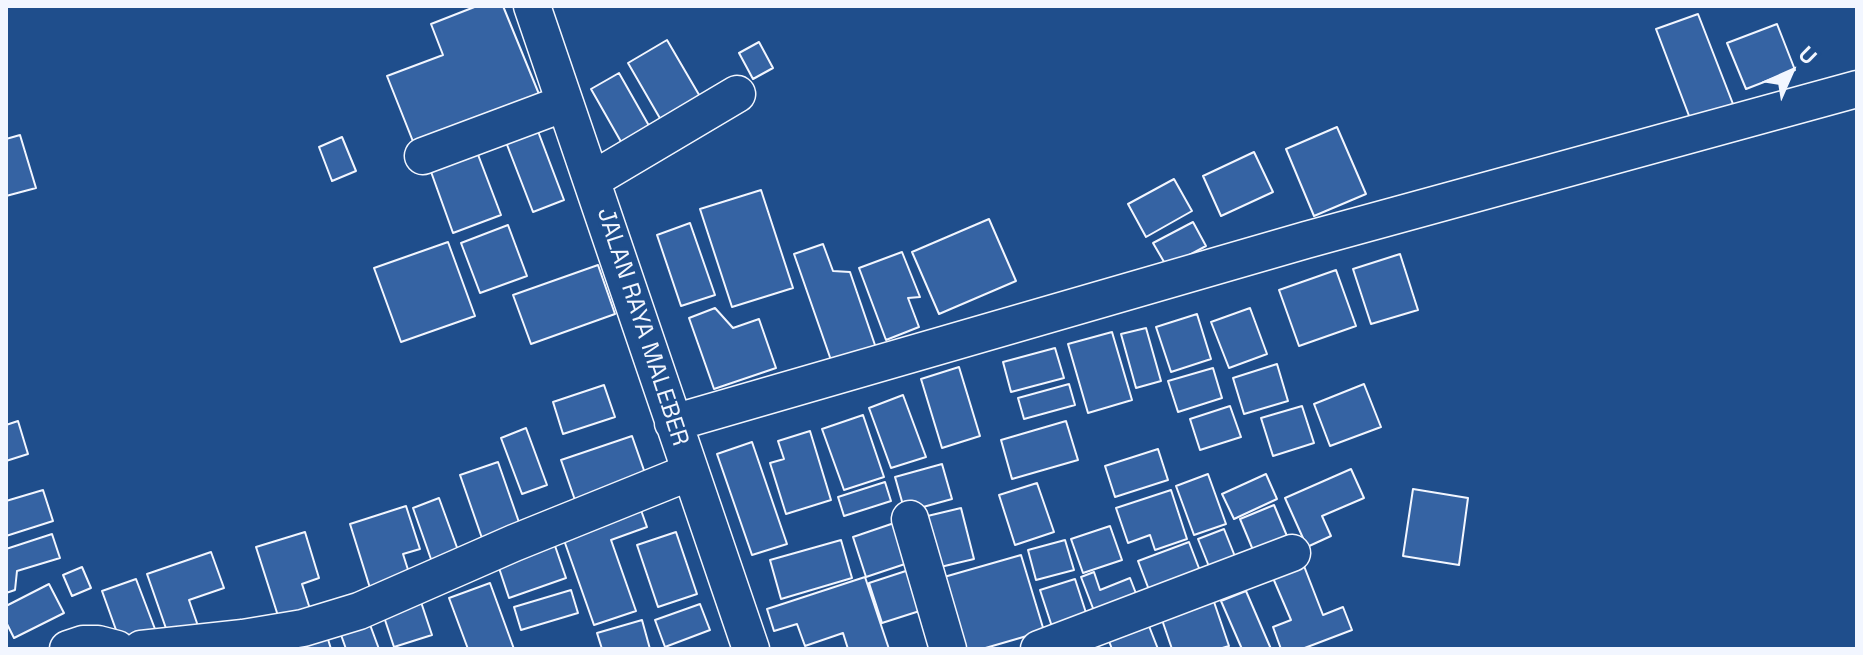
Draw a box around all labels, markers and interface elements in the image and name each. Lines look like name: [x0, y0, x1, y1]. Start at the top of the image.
north arrow: [1751, 32, 1831, 112]
text: U: [1793, 40, 1823, 70]
street label: JALAN RAYA MALEBER: [590, 204, 694, 450]

